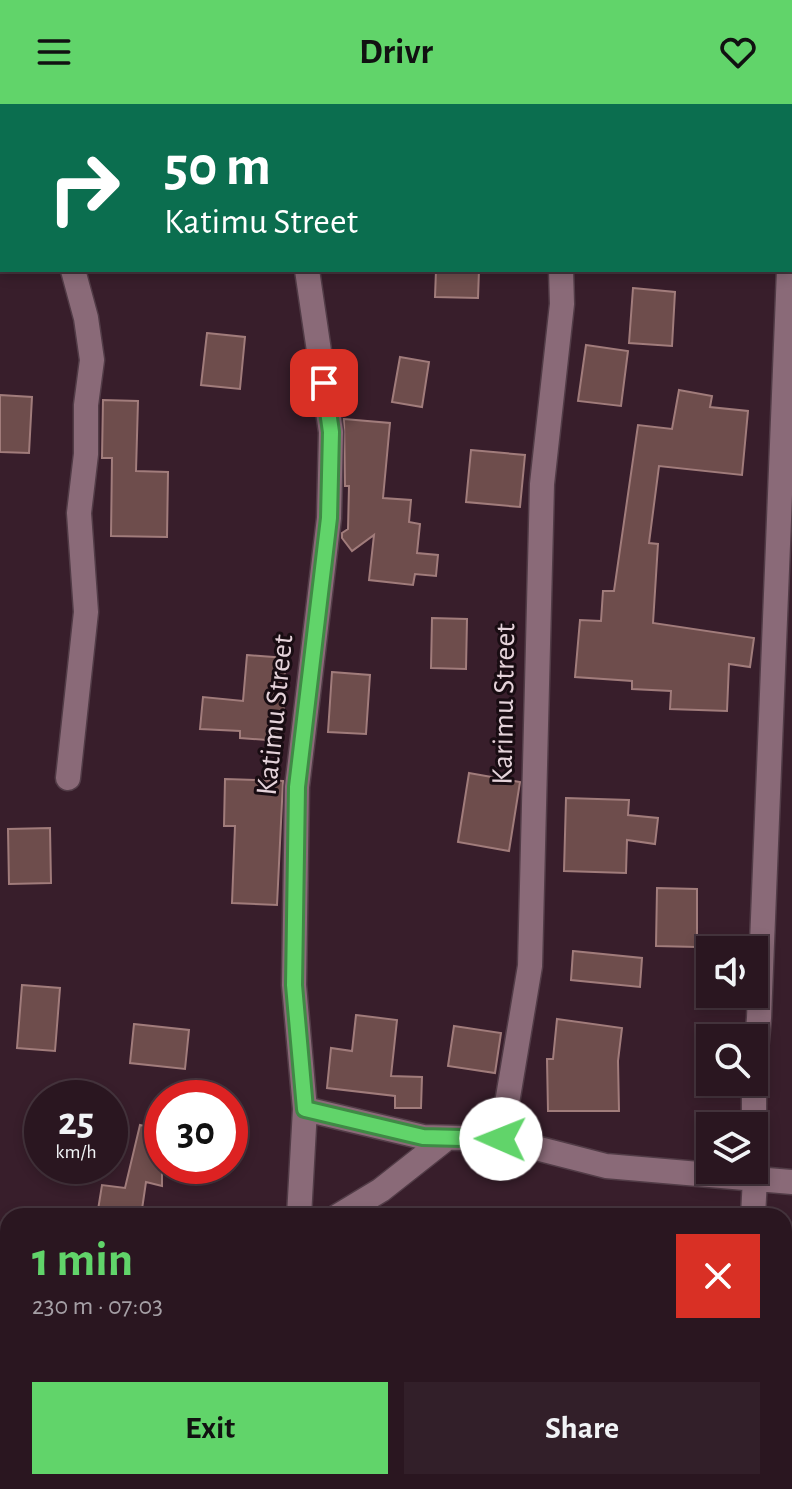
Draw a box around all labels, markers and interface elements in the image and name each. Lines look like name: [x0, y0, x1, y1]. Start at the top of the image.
icon: menu: [32, 30, 76, 74]
icon: heart: [716, 30, 760, 74]
text: Drivr: [359, 34, 433, 70]
icon: right: [32, 136, 136, 240]
text: 50 m: [164, 139, 271, 195]
text: Katimu Street: [164, 204, 358, 240]
pin: [290, 349, 358, 417]
icon: arrive: [302, 361, 346, 405]
street label: Karimu Street: [488, 623, 520, 785]
street label: Katimu Street: [252, 633, 298, 797]
map controls: [696, 936, 768, 1184]
button: sound: [696, 936, 768, 1008]
button: search: [696, 1024, 768, 1096]
speed limit sign: 30: [144, 1080, 248, 1184]
position arrow: [459, 1097, 543, 1181]
text: 25: [58, 1102, 94, 1142]
button: layers: [696, 1112, 768, 1184]
text: km/h: [55, 1142, 97, 1162]
button: close: [676, 1234, 760, 1318]
text: 1 min: [32, 1237, 133, 1285]
text: 230 m · 07:03: [32, 1293, 163, 1319]
button: Exit: [32, 1382, 388, 1474]
button: Share: [404, 1382, 760, 1474]

